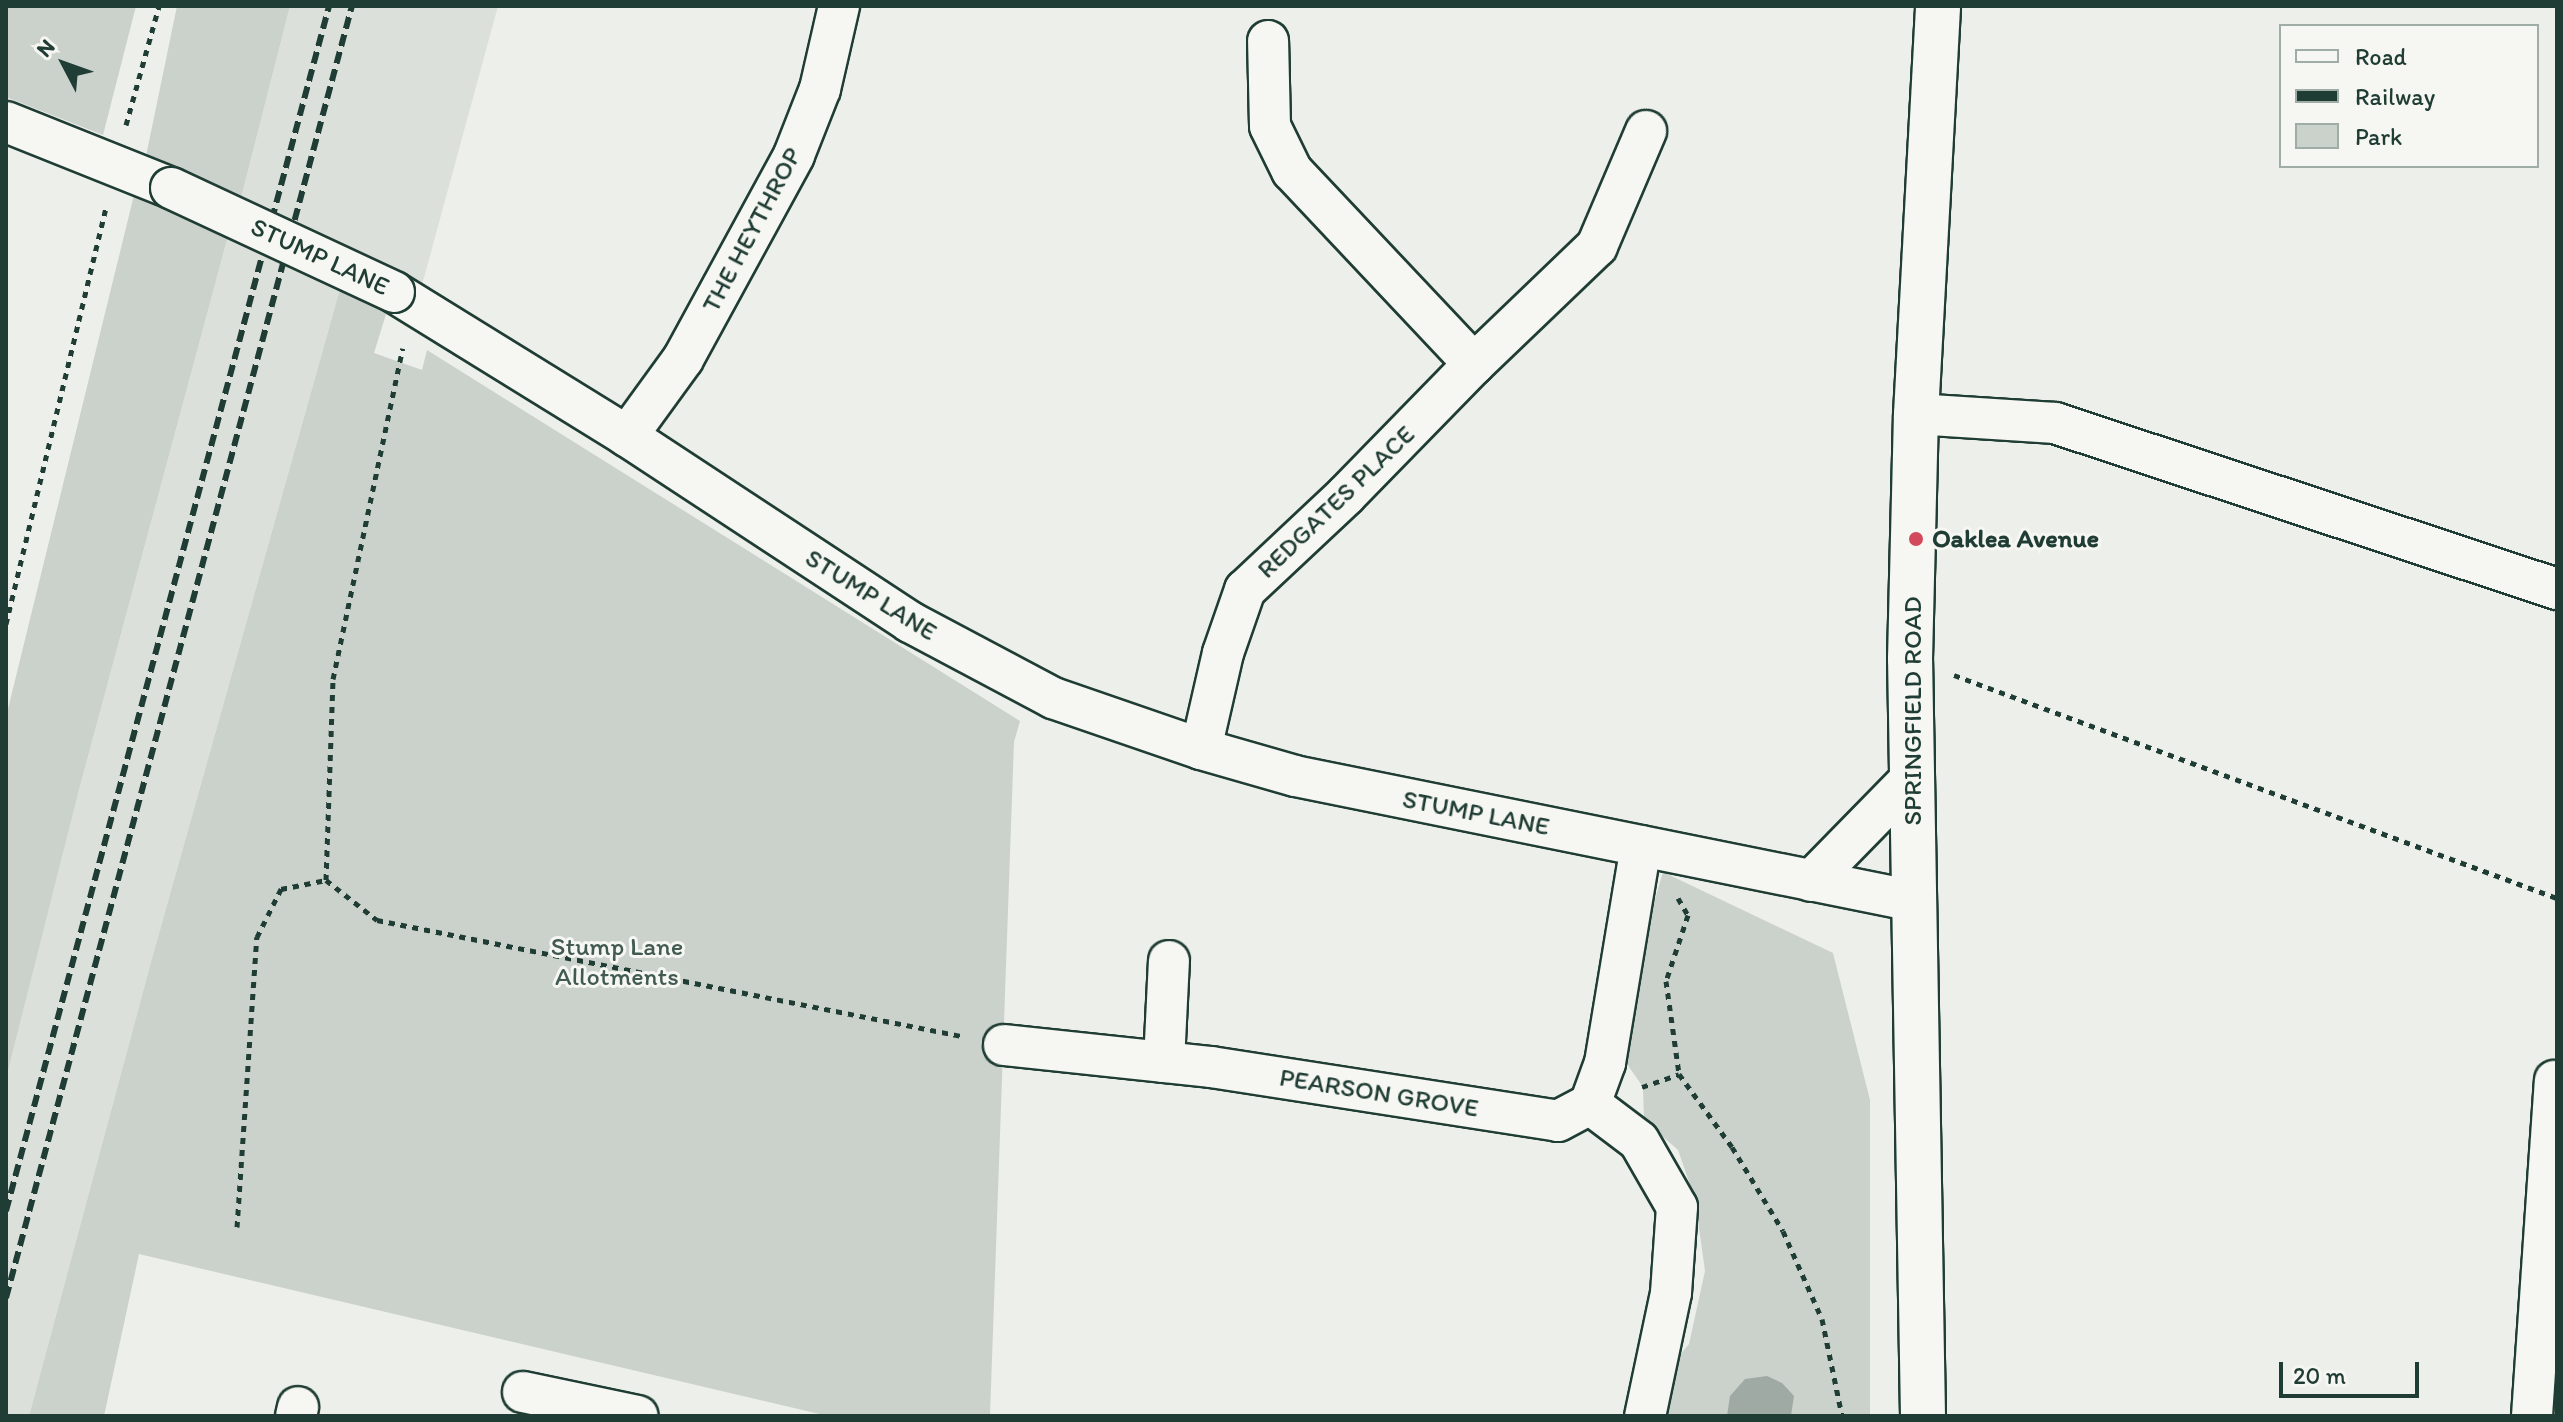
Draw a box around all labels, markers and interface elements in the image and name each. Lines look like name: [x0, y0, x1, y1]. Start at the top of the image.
north arrow: [24, 24, 104, 104]
legend: [2279, 24, 2539, 168]
text: N: [30, 33, 61, 62]
text: Road: [2355, 42, 2407, 71]
text: Railway: [2355, 82, 2435, 111]
text: Park: [2355, 122, 2402, 151]
street label: THE HEYTHROP: [695, 142, 809, 318]
street label: STUMP LANE: [246, 211, 394, 303]
street label: REDGATES PLACE: [1251, 419, 1421, 585]
place label: Oaklea Avenue: [1932, 523, 2098, 555]
marker: Oaklea Avenue: [1907, 530, 1925, 548]
street label: STUMP LANE: [799, 542, 943, 648]
street label: SPRINGFIELD ROAD: [1897, 597, 1929, 825]
street label: STUMP LANE: [1400, 783, 1552, 843]
park label: Stump Lane Allotments: [550, 931, 684, 992]
street label: PEARSON GROVE: [1277, 1062, 1481, 1124]
scale bar: [2283, 1346, 2423, 1396]
text: 20 m: [2293, 1361, 2346, 1390]

